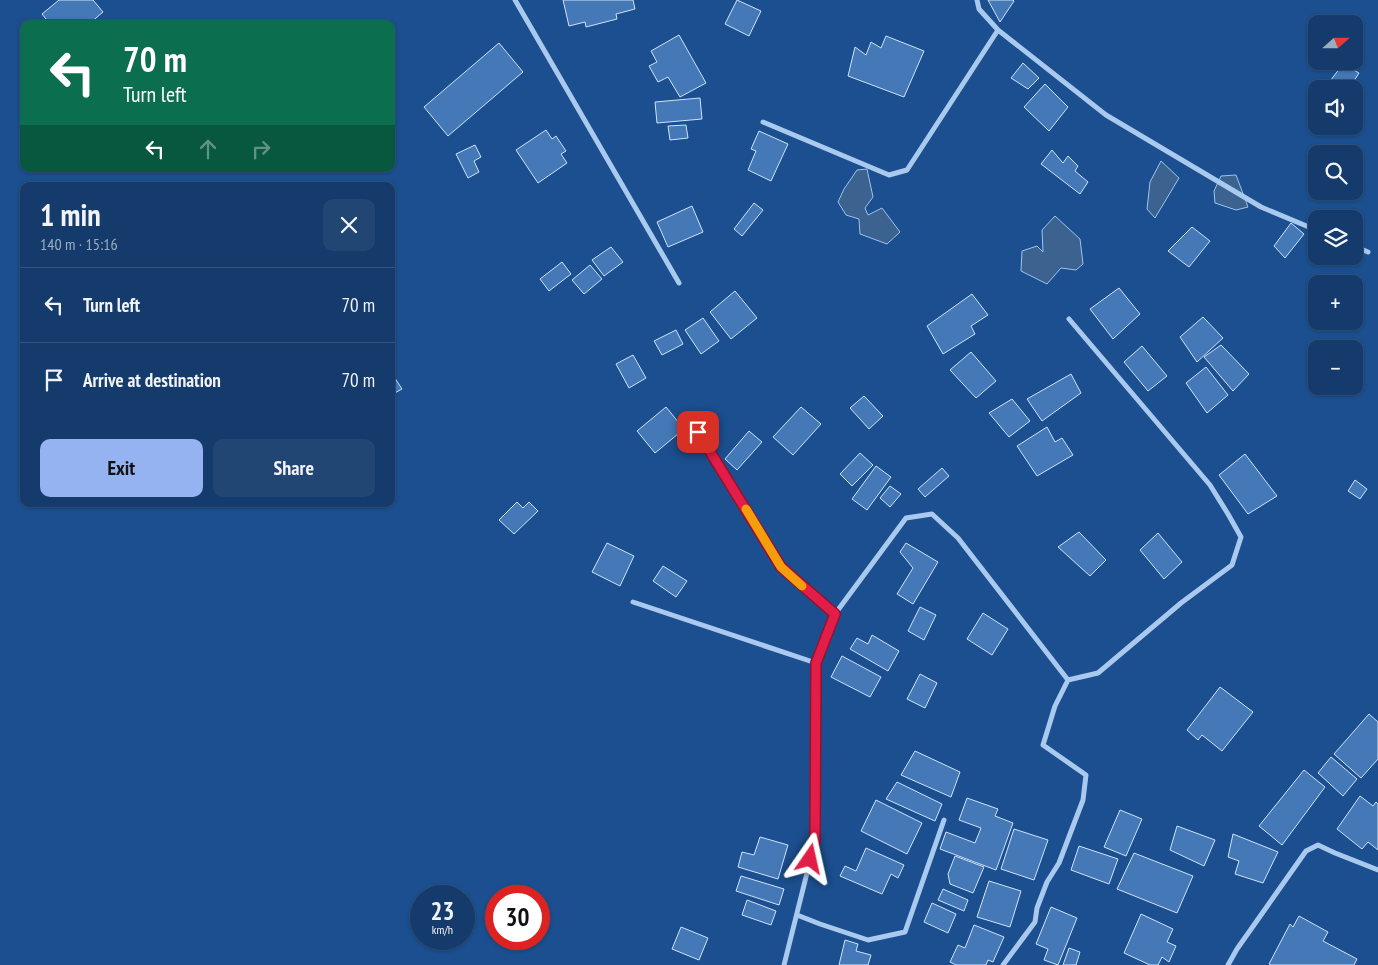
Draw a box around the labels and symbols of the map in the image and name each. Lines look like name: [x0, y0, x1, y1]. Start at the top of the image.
north arrow: [1308, 15, 1362, 70]
pin: [677, 411, 719, 453]
position arrow: [783, 832, 835, 884]
speed limit sign: 30: [485, 885, 550, 950]

